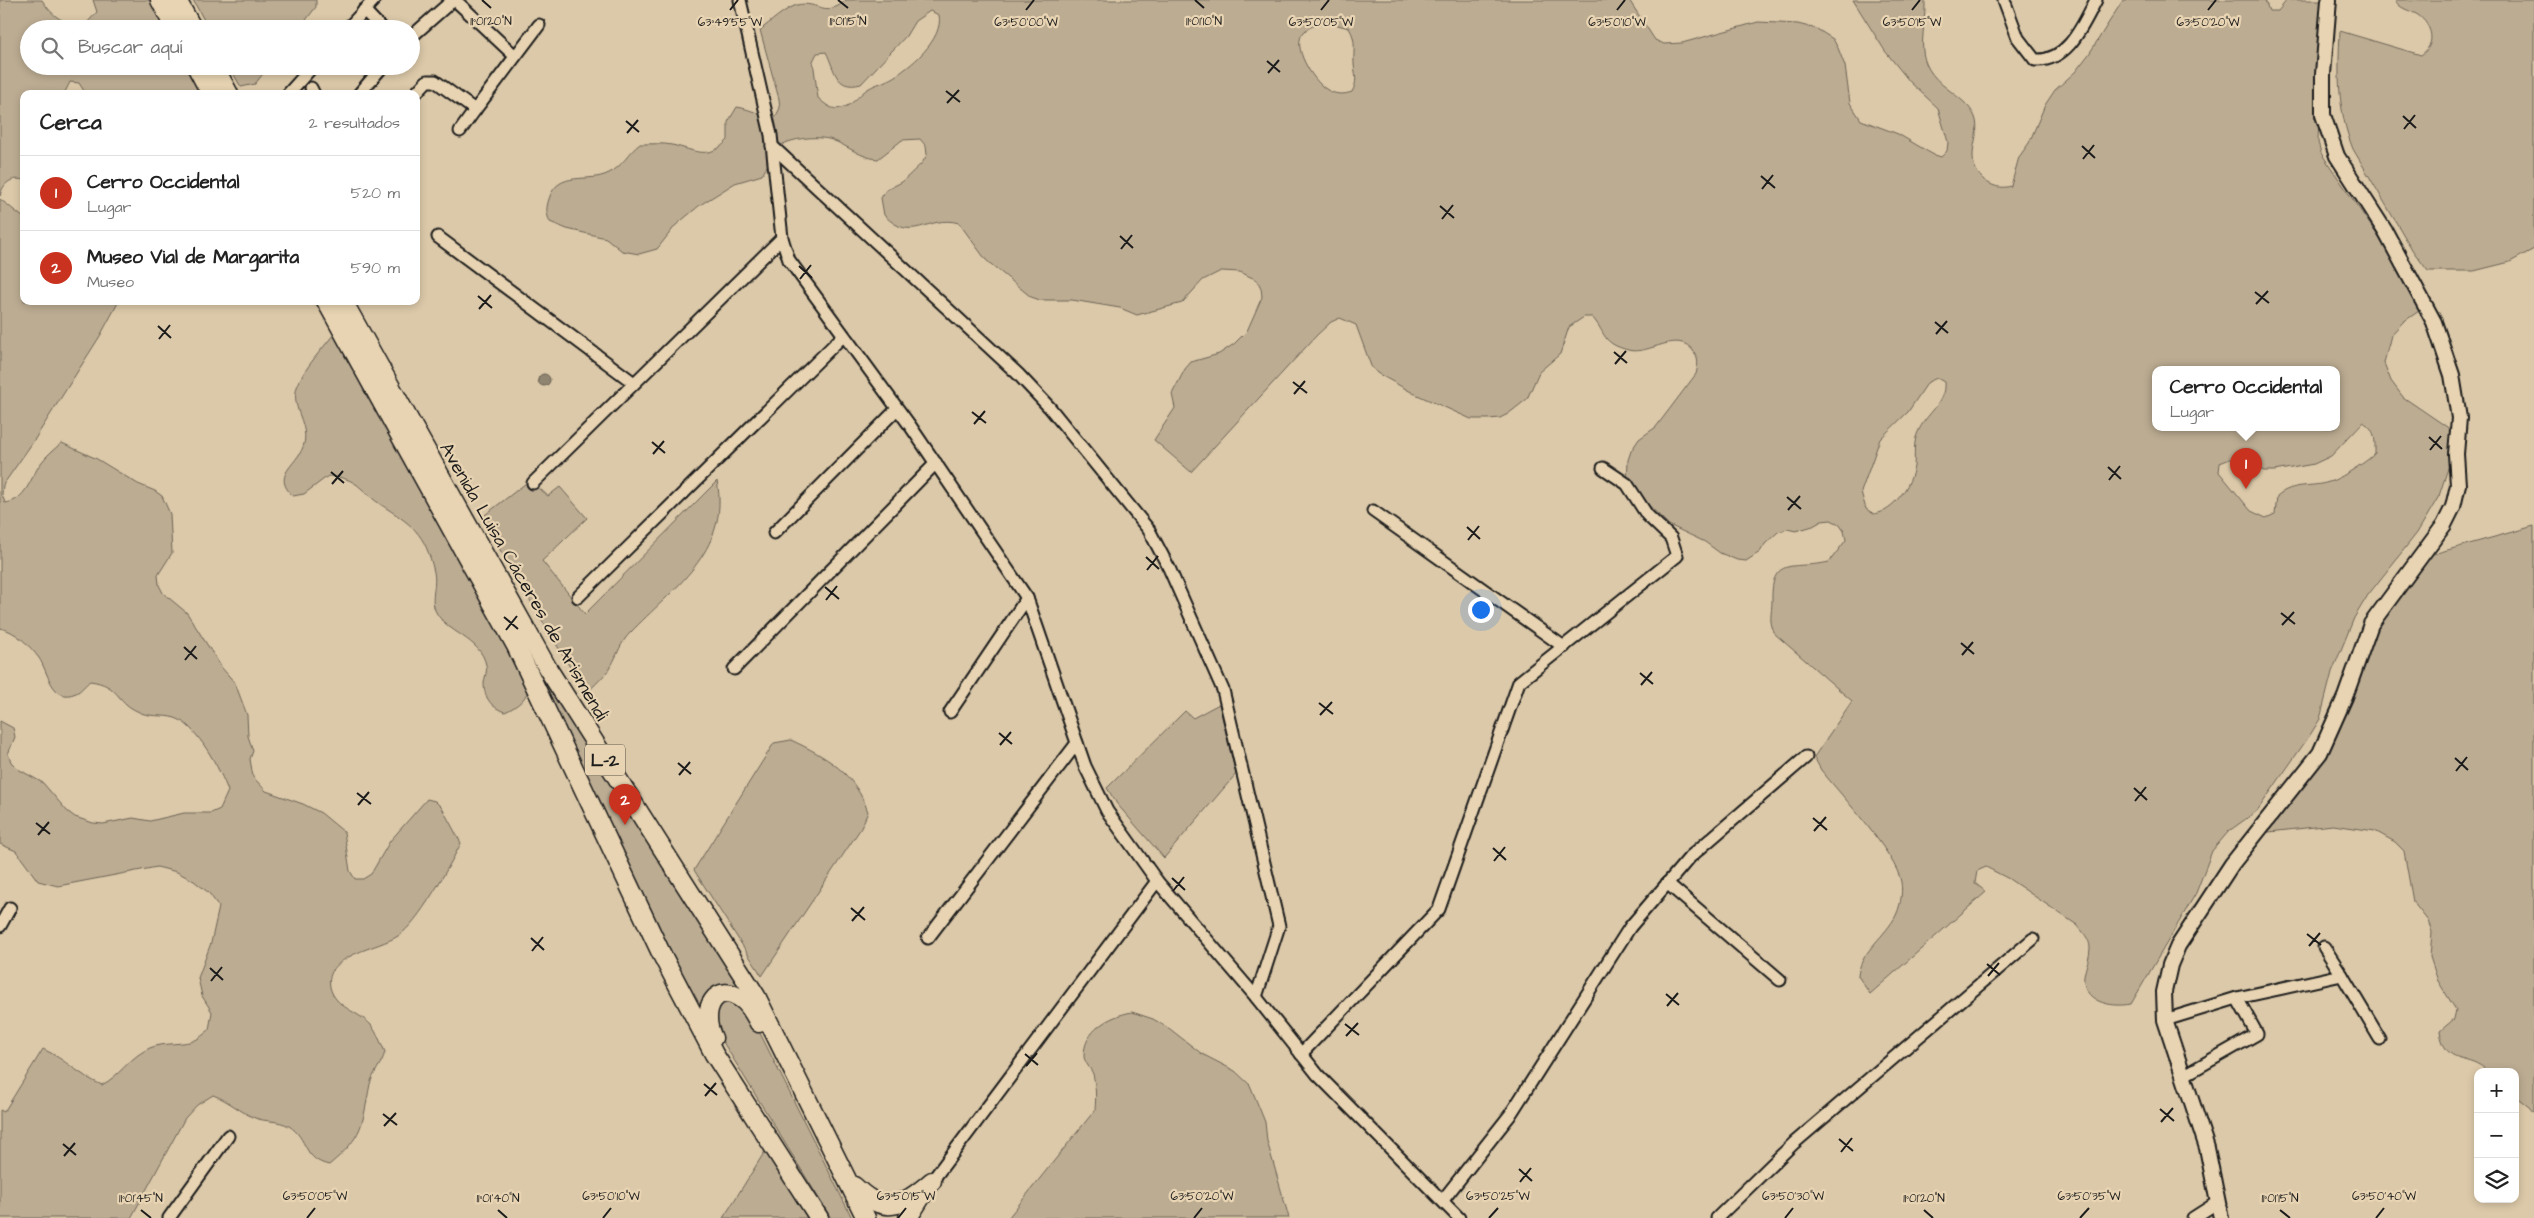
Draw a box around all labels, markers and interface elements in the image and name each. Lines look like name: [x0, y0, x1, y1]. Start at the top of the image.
text: 11°01'20"N: [470, 13, 512, 30]
text: 11°01'15"N: [829, 13, 867, 30]
text: 11°01'10"N: [1186, 13, 1223, 30]
text: 63°49'55"W: [698, 14, 763, 31]
text: 63°50'00"W: [994, 14, 1058, 31]
text: 63°50'05"W: [1289, 14, 1354, 31]
text: 63°50'10"W: [1588, 14, 1646, 31]
text: 63°50'15"W: [1883, 14, 1942, 31]
text: 63°50'20"W: [2177, 14, 2240, 31]
search box: [20, 20, 420, 75]
icon: search: [38, 34, 66, 62]
text: Buscar aquí: [78, 34, 182, 61]
text: Cerca: [40, 108, 102, 137]
text: 2 resultados: [308, 112, 400, 134]
text: Cerro Occidental: [87, 169, 240, 196]
text: 1: [55, 182, 57, 204]
text: 520 m: [351, 182, 400, 204]
text: Lugar: [87, 196, 131, 218]
text: Museo Vial de Margarita: [87, 244, 299, 271]
text: 2: [51, 257, 61, 279]
text: 590 m: [351, 257, 400, 279]
text: Museo: [87, 271, 134, 293]
popup: [2152, 366, 2340, 431]
text: Cerro Occidental: [2170, 374, 2322, 401]
text: Lugar: [2170, 401, 2214, 423]
street label: Avenida Luisa Cáceres de Arismendi: [433, 438, 615, 726]
pin: 1: [2230, 448, 2262, 489]
your location: [1468, 597, 1494, 623]
road number: L-2: [585, 744, 625, 776]
pin: 2: [609, 784, 641, 825]
map controls: [2474, 1068, 2519, 1203]
button: +: [2474, 1068, 2519, 1113]
button: −: [2474, 1113, 2519, 1158]
button: layers: [2474, 1158, 2519, 1203]
text: 63°50'05"W: [283, 1188, 348, 1205]
text: 63°50'10"W: [582, 1188, 640, 1205]
text: 63°50'15"W: [877, 1188, 936, 1205]
text: 63°50'20"W: [1171, 1188, 1234, 1205]
text: 63°50'25"W: [1466, 1188, 1531, 1205]
text: 63°50'30"W: [1762, 1188, 1825, 1205]
text: 63°50'35"W: [2058, 1188, 2121, 1205]
text: 63°50'40"W: [2352, 1188, 2417, 1205]
text: 11°01'45"N: [119, 1190, 163, 1207]
text: 11°01'40"N: [477, 1190, 520, 1207]
text: 11°01'20"N: [1903, 1190, 1945, 1207]
text: 11°01'15"N: [2261, 1190, 2299, 1207]

